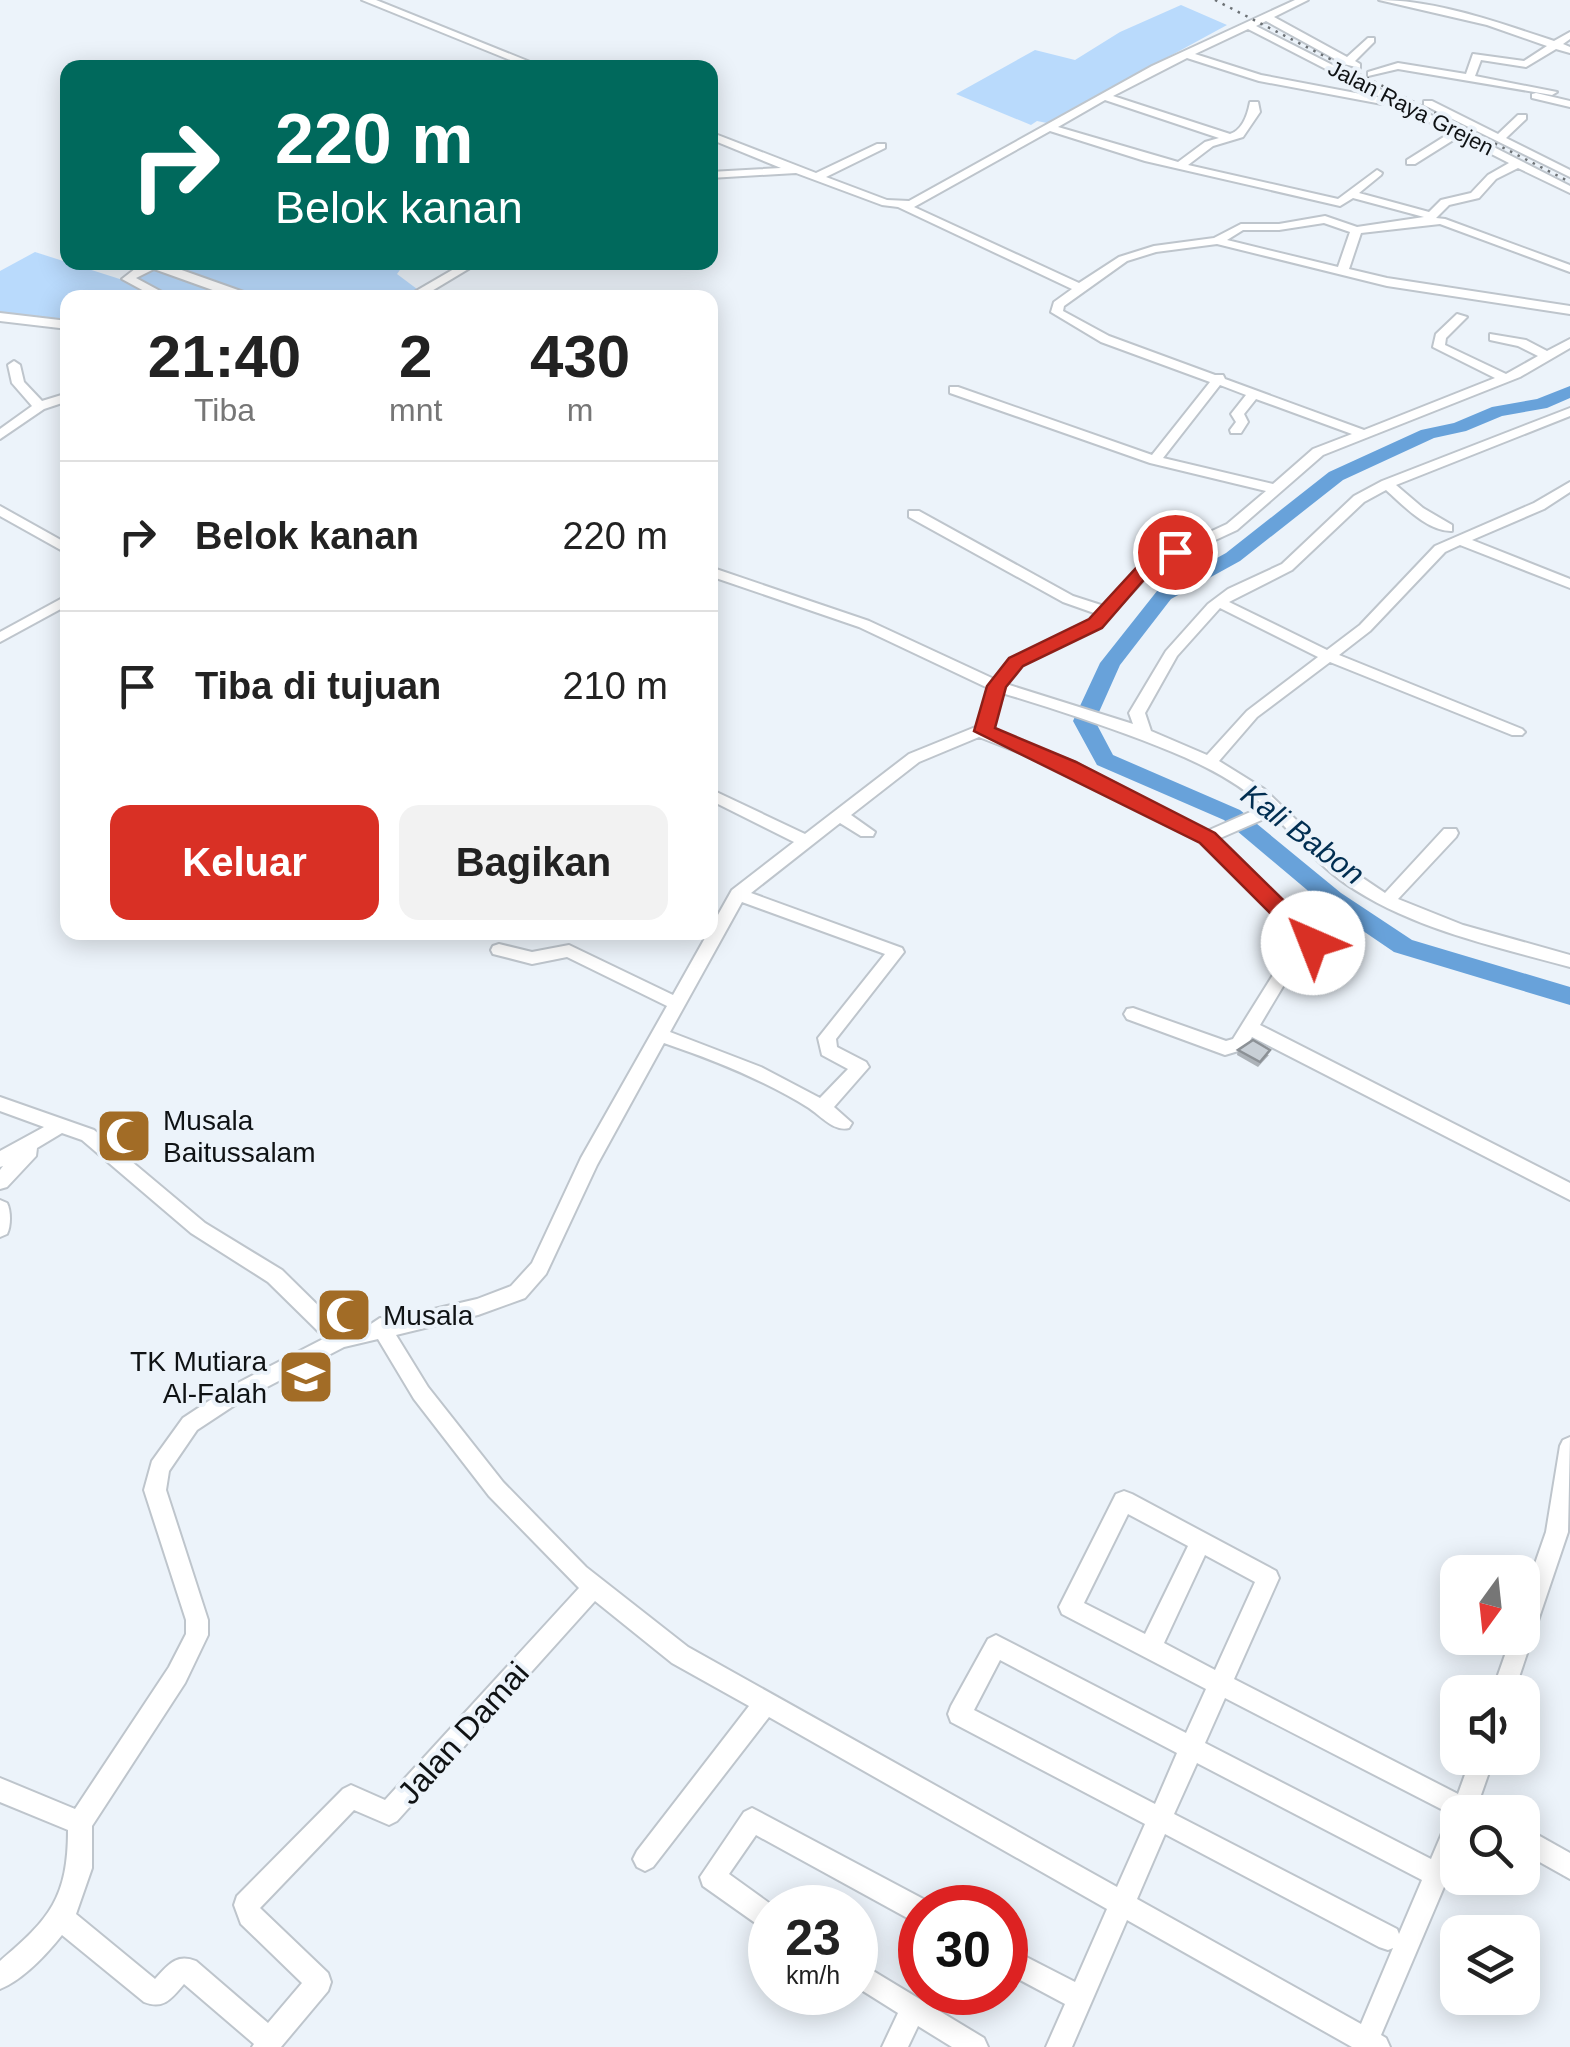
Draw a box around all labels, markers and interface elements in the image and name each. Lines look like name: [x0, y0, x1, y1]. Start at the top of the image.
street label: Jalan Raya Grejen: [1324, 55, 1498, 161]
icon: right: [110, 100, 240, 230]
text: 220 m: [275, 100, 473, 178]
text: Belok kanan: [275, 182, 523, 233]
text: 21:40: [148, 323, 301, 390]
text: 2: [399, 323, 432, 390]
text: 430: [530, 323, 630, 390]
text: Tiba: [194, 392, 255, 428]
text: mnt: [389, 392, 442, 428]
text: m: [567, 392, 593, 428]
icon: right: [110, 509, 165, 564]
pin: [1133, 510, 1218, 595]
text: Belok kanan: [195, 515, 419, 557]
text: 220 m: [562, 515, 668, 557]
icon: arrive: [1148, 525, 1203, 580]
icon: arrive: [110, 659, 165, 714]
text: Tiba di tujuan: [195, 665, 441, 707]
text: 210 m: [562, 665, 668, 707]
water label: Kali Babon: [1235, 777, 1371, 891]
button: Keluar: [110, 805, 379, 920]
button: Bagikan: [399, 805, 668, 920]
position arrow: [1261, 891, 1365, 995]
place label: Musala Baitussalam: [163, 1105, 316, 1168]
mosque icon: Musala Baitussalam: [94, 1106, 154, 1166]
mosque icon: Musala: [314, 1285, 374, 1345]
place label: Musala: [383, 1300, 474, 1331]
place label: TK Mutiara Al-Falah: [130, 1346, 267, 1409]
school or university icon: TK Mutiara Al-Falah: [276, 1347, 336, 1407]
north arrow: [1440, 1555, 1540, 1655]
map controls: [1440, 1555, 1540, 2015]
street label: Jalan Damai: [390, 1655, 536, 1811]
button: sound: [1440, 1675, 1540, 1775]
button: search: [1440, 1795, 1540, 1895]
speed limit sign: 30: [898, 1885, 1028, 2015]
text: 23: [785, 1910, 841, 1966]
button: layers: [1440, 1915, 1540, 2015]
text: km/h: [786, 1961, 840, 1989]

